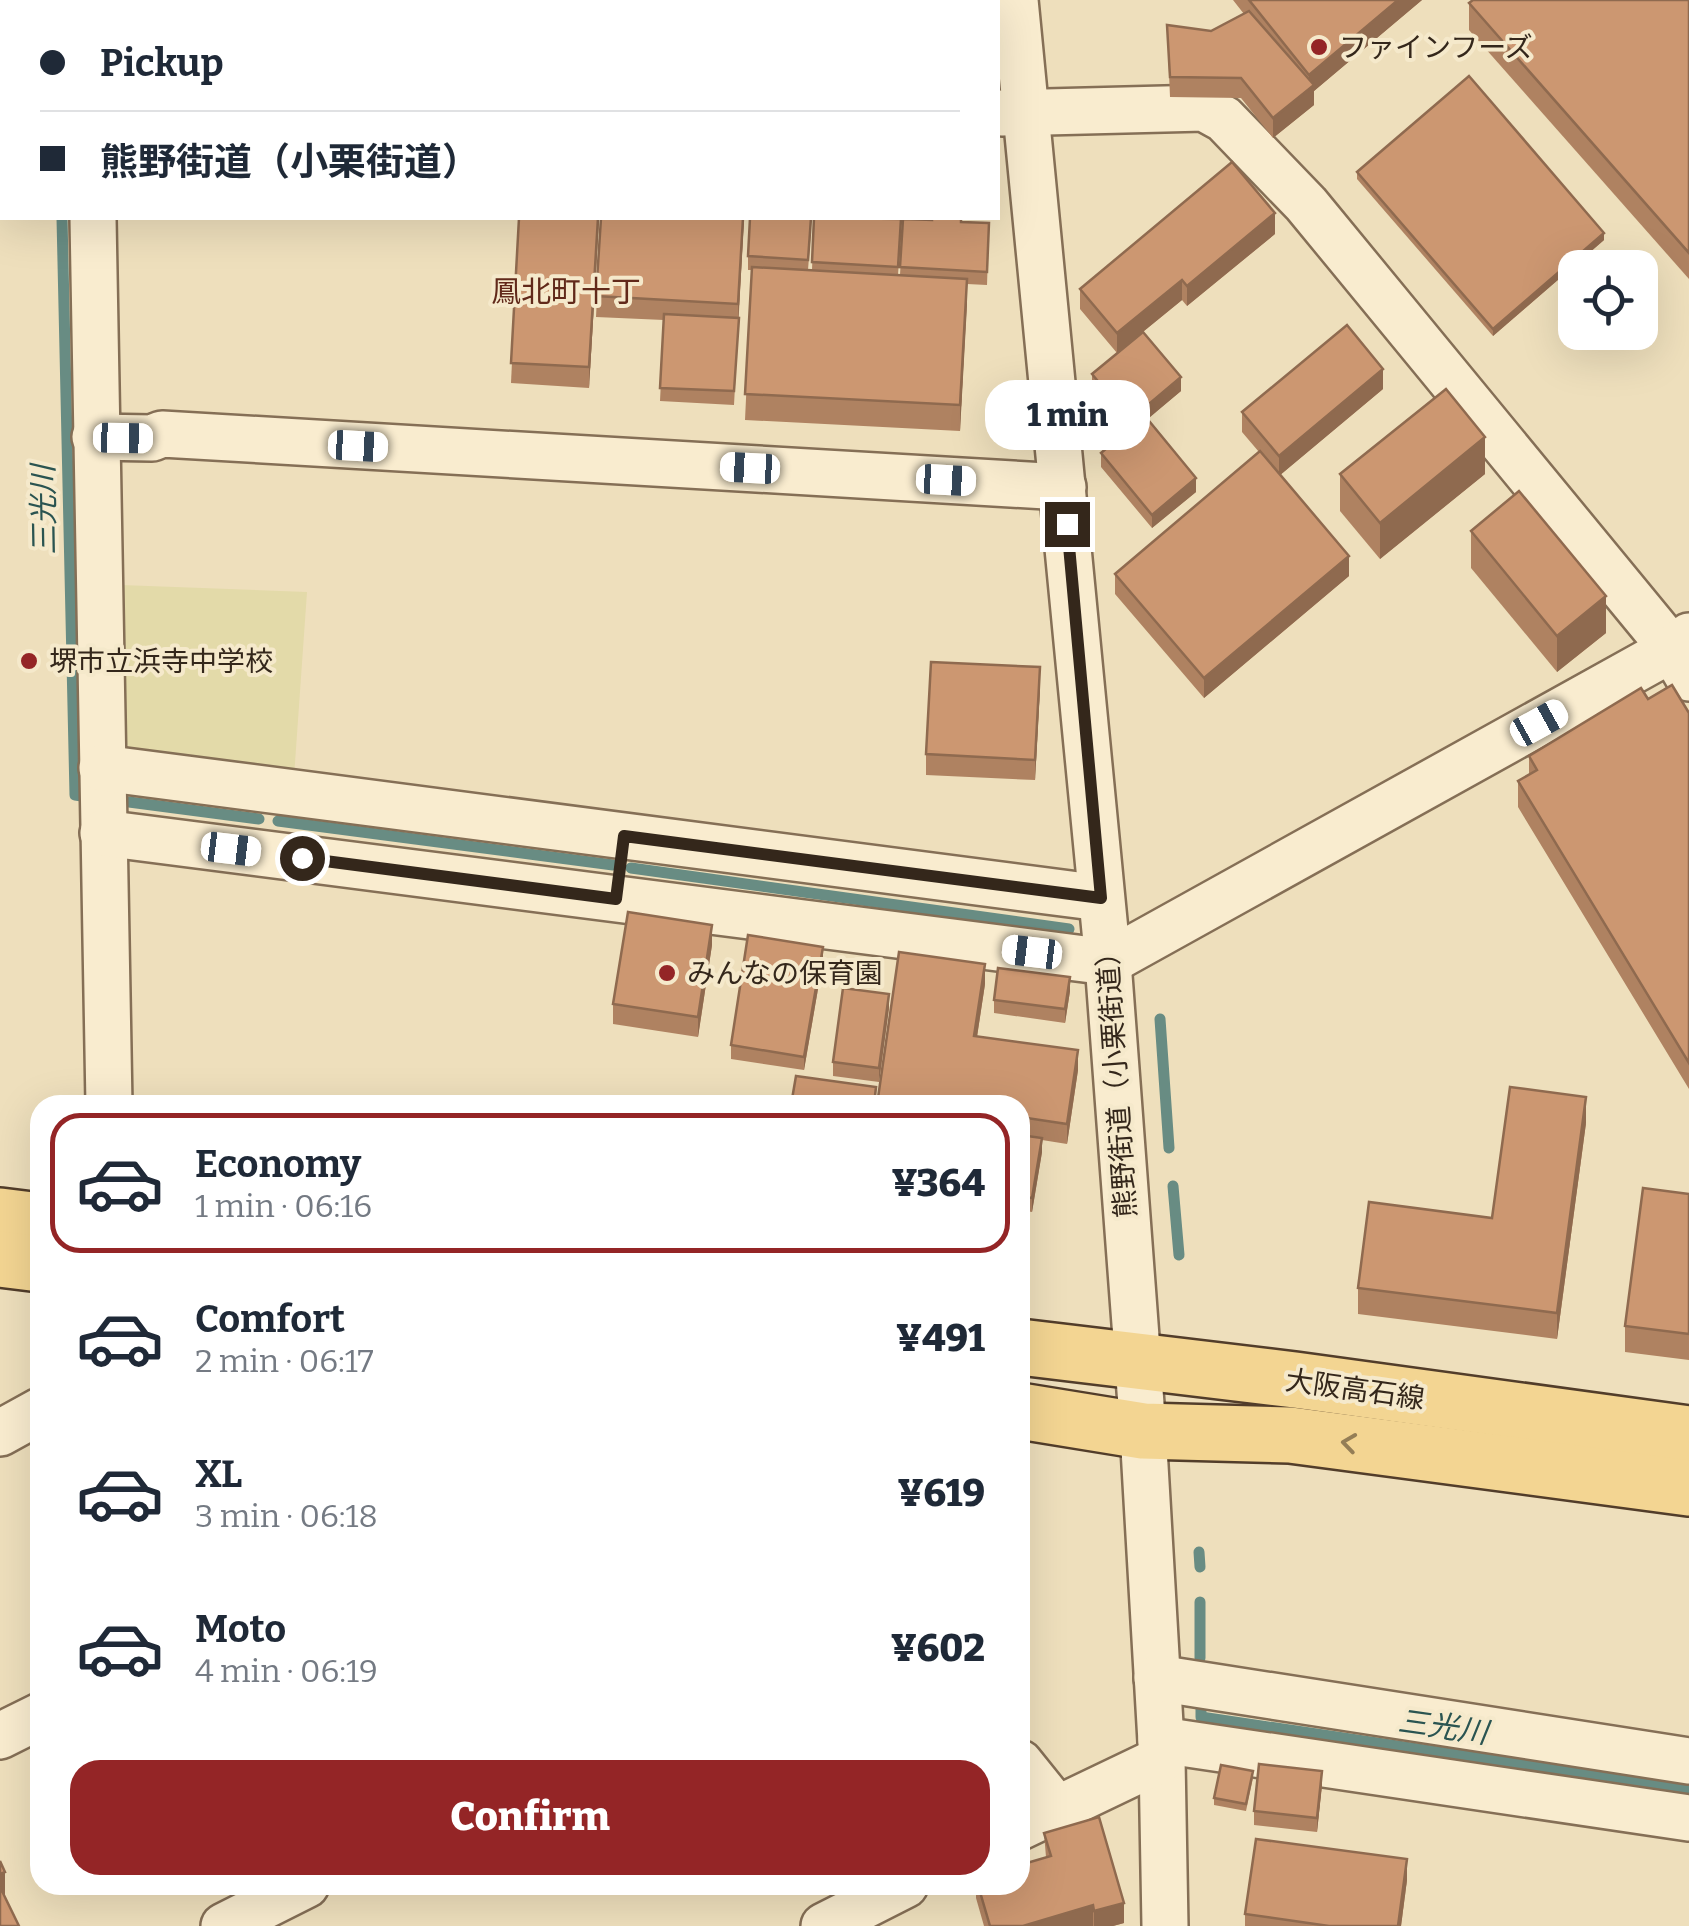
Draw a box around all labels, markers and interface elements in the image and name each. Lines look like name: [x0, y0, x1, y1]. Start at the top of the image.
place label: ファインフーズ: [1339, 31, 1533, 64]
marker: ファインフーズ: [1308, 36, 1330, 58]
text: Pickup: [100, 40, 224, 86]
text: 熊野街道（小栗街道）: [100, 139, 480, 185]
map controls: [1558, 250, 1658, 350]
button: locate: [1558, 250, 1658, 350]
district label: 鳳北町十丁: [491, 274, 641, 310]
callout: 1 min: [984, 379, 1150, 449]
text: 1 min: [1027, 396, 1108, 434]
car: [93, 422, 153, 454]
car: [327, 429, 389, 463]
car: [719, 451, 781, 485]
water label: 三光川: [25, 462, 63, 555]
car: [915, 463, 977, 497]
route end: [1045, 502, 1090, 547]
place label: 堺市立浜寺中学校: [49, 645, 273, 678]
marker: 堺市立浜寺中学校: [18, 650, 40, 672]
car: [1505, 695, 1573, 751]
car: [199, 830, 263, 868]
route start: [280, 836, 325, 881]
car: [1000, 933, 1064, 971]
street label: 熊野街道（小栗街道）: [1090, 937, 1143, 1219]
place label: みんなの保育園: [687, 957, 883, 990]
marker: みんなの保育園: [656, 962, 678, 984]
icon: car: [75, 1138, 165, 1228]
text: Economy: [195, 1141, 361, 1187]
text: ¥364: [891, 1160, 985, 1206]
text: 1 min · 06:16: [195, 1187, 372, 1225]
icon: car: [75, 1293, 165, 1383]
text: Comfort: [195, 1296, 345, 1342]
text: ¥491: [896, 1315, 985, 1361]
text: 2 min · 06:17: [195, 1342, 373, 1380]
street label: 大阪高石線: [1283, 1363, 1427, 1416]
one-way arrow: [1341, 1433, 1358, 1454]
icon: car: [75, 1448, 165, 1538]
text: XL: [195, 1451, 242, 1497]
text: ¥619: [898, 1470, 985, 1516]
text: 3 min · 06:18: [195, 1497, 378, 1535]
icon: car: [75, 1603, 165, 1693]
text: Moto: [195, 1606, 286, 1652]
text: ¥602: [891, 1625, 985, 1671]
text: 4 min · 06:19: [195, 1652, 378, 1690]
water label: 三光川: [1396, 1703, 1493, 1752]
button: Confirm: [70, 1760, 990, 1875]

